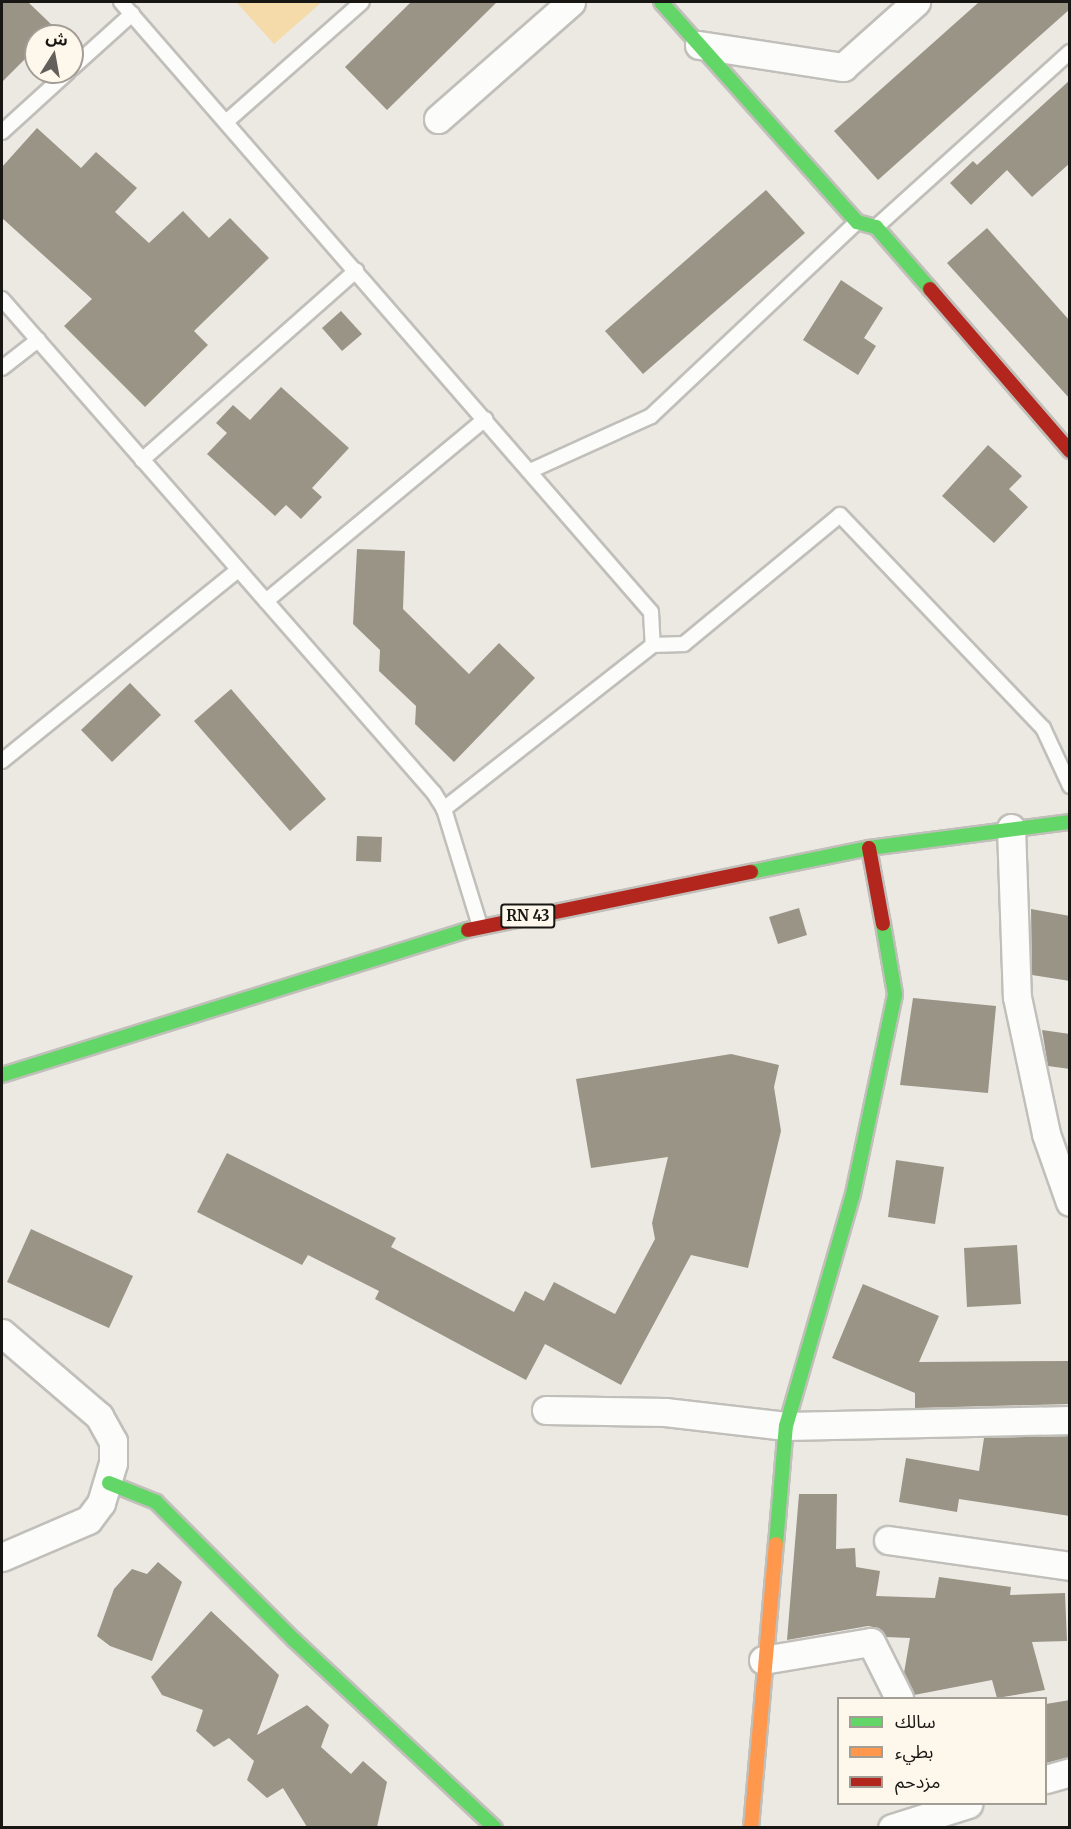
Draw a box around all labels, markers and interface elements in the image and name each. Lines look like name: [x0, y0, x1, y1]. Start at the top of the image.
north arrow: [24, 24, 84, 84]
text: ش: [44, 26, 70, 50]
road number: RN 43: [500, 904, 556, 928]
legend: [837, 1697, 1047, 1805]
text: سالك: [895, 1710, 936, 1733]
text: بطيء: [895, 1740, 933, 1763]
text: مزدحم: [895, 1770, 940, 1793]

